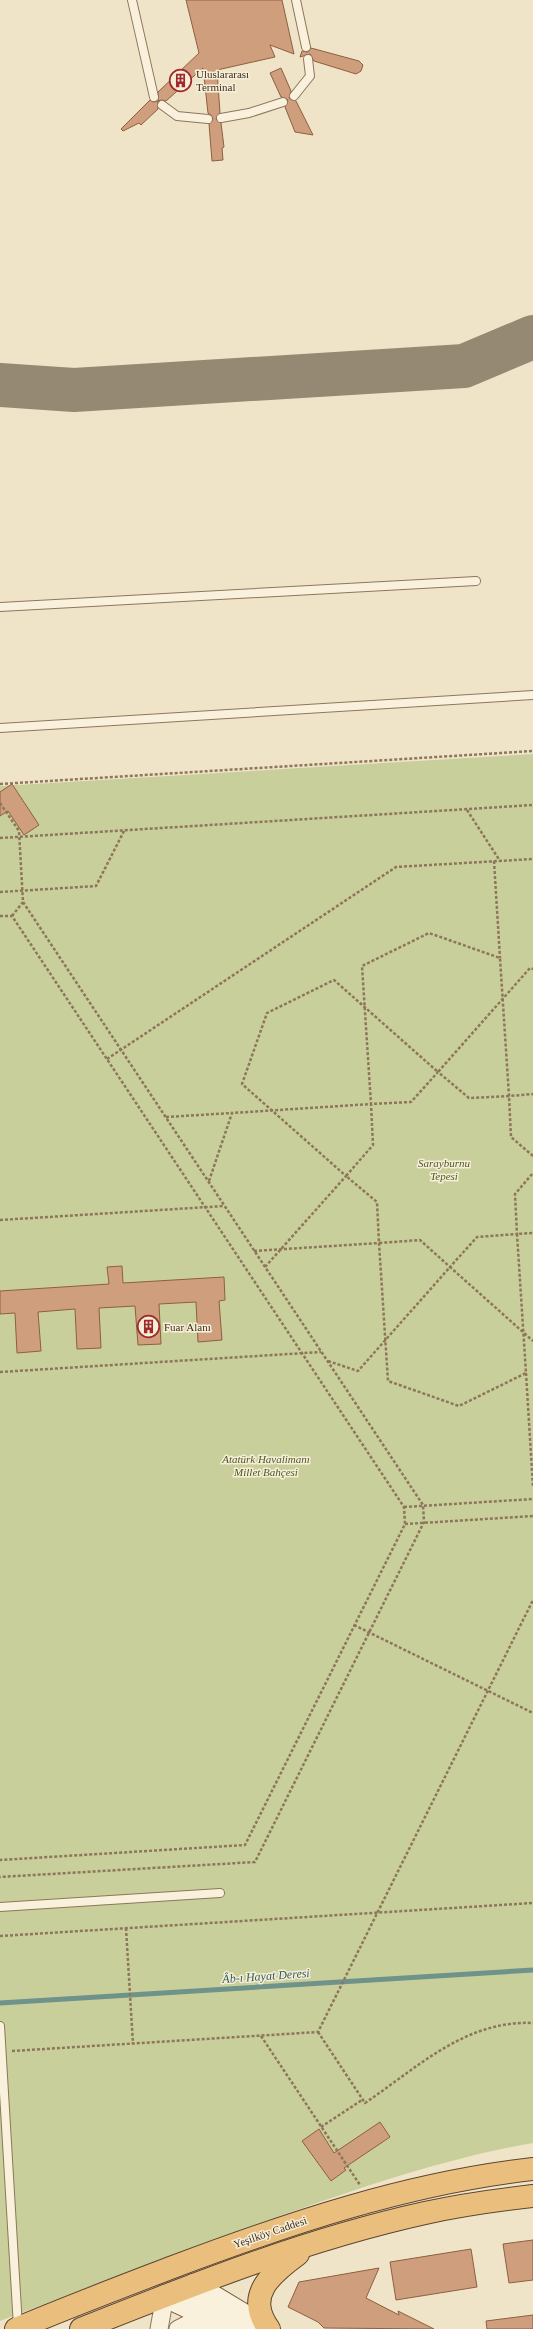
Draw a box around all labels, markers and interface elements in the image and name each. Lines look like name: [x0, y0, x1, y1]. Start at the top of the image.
building icon: Uluslararası Terminal: [167, 67, 193, 93]
place label: Uluslararası Terminal: [196, 68, 249, 93]
park label: Sarayburnu Tepesi: [418, 1157, 470, 1182]
building icon: Fuar Alanı: [136, 1314, 162, 1340]
place label: Fuar Alanı: [164, 1321, 211, 1333]
park label: Atatürk Havalimanı Millet Bahçesi: [221, 1453, 310, 1478]
water label: Âb-ı Hayat Deresi: [221, 1966, 310, 1986]
street label: Yeşilköy Caddesi: [232, 2214, 308, 2250]

